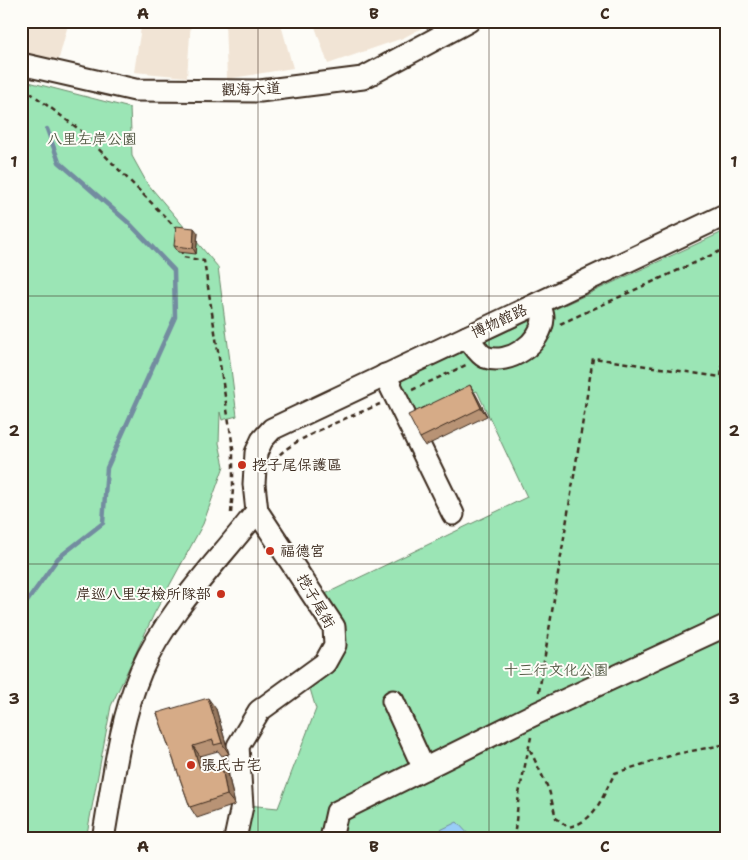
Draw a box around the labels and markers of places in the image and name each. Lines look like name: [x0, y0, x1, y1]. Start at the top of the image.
place label: 挖子尾保護區: [252, 455, 342, 475]
marker: 挖子尾保護區: [236, 459, 248, 471]
place label: 福德宮: [280, 541, 325, 561]
marker: 福德宮: [264, 545, 276, 557]
place label: 岸巡八里安檢所隊部: [76, 584, 211, 604]
marker: 岸巡八里安檢所隊部: [215, 588, 227, 600]
place label: 張氏古宅: [201, 755, 261, 775]
marker: 張氏古宅: [185, 759, 197, 771]

